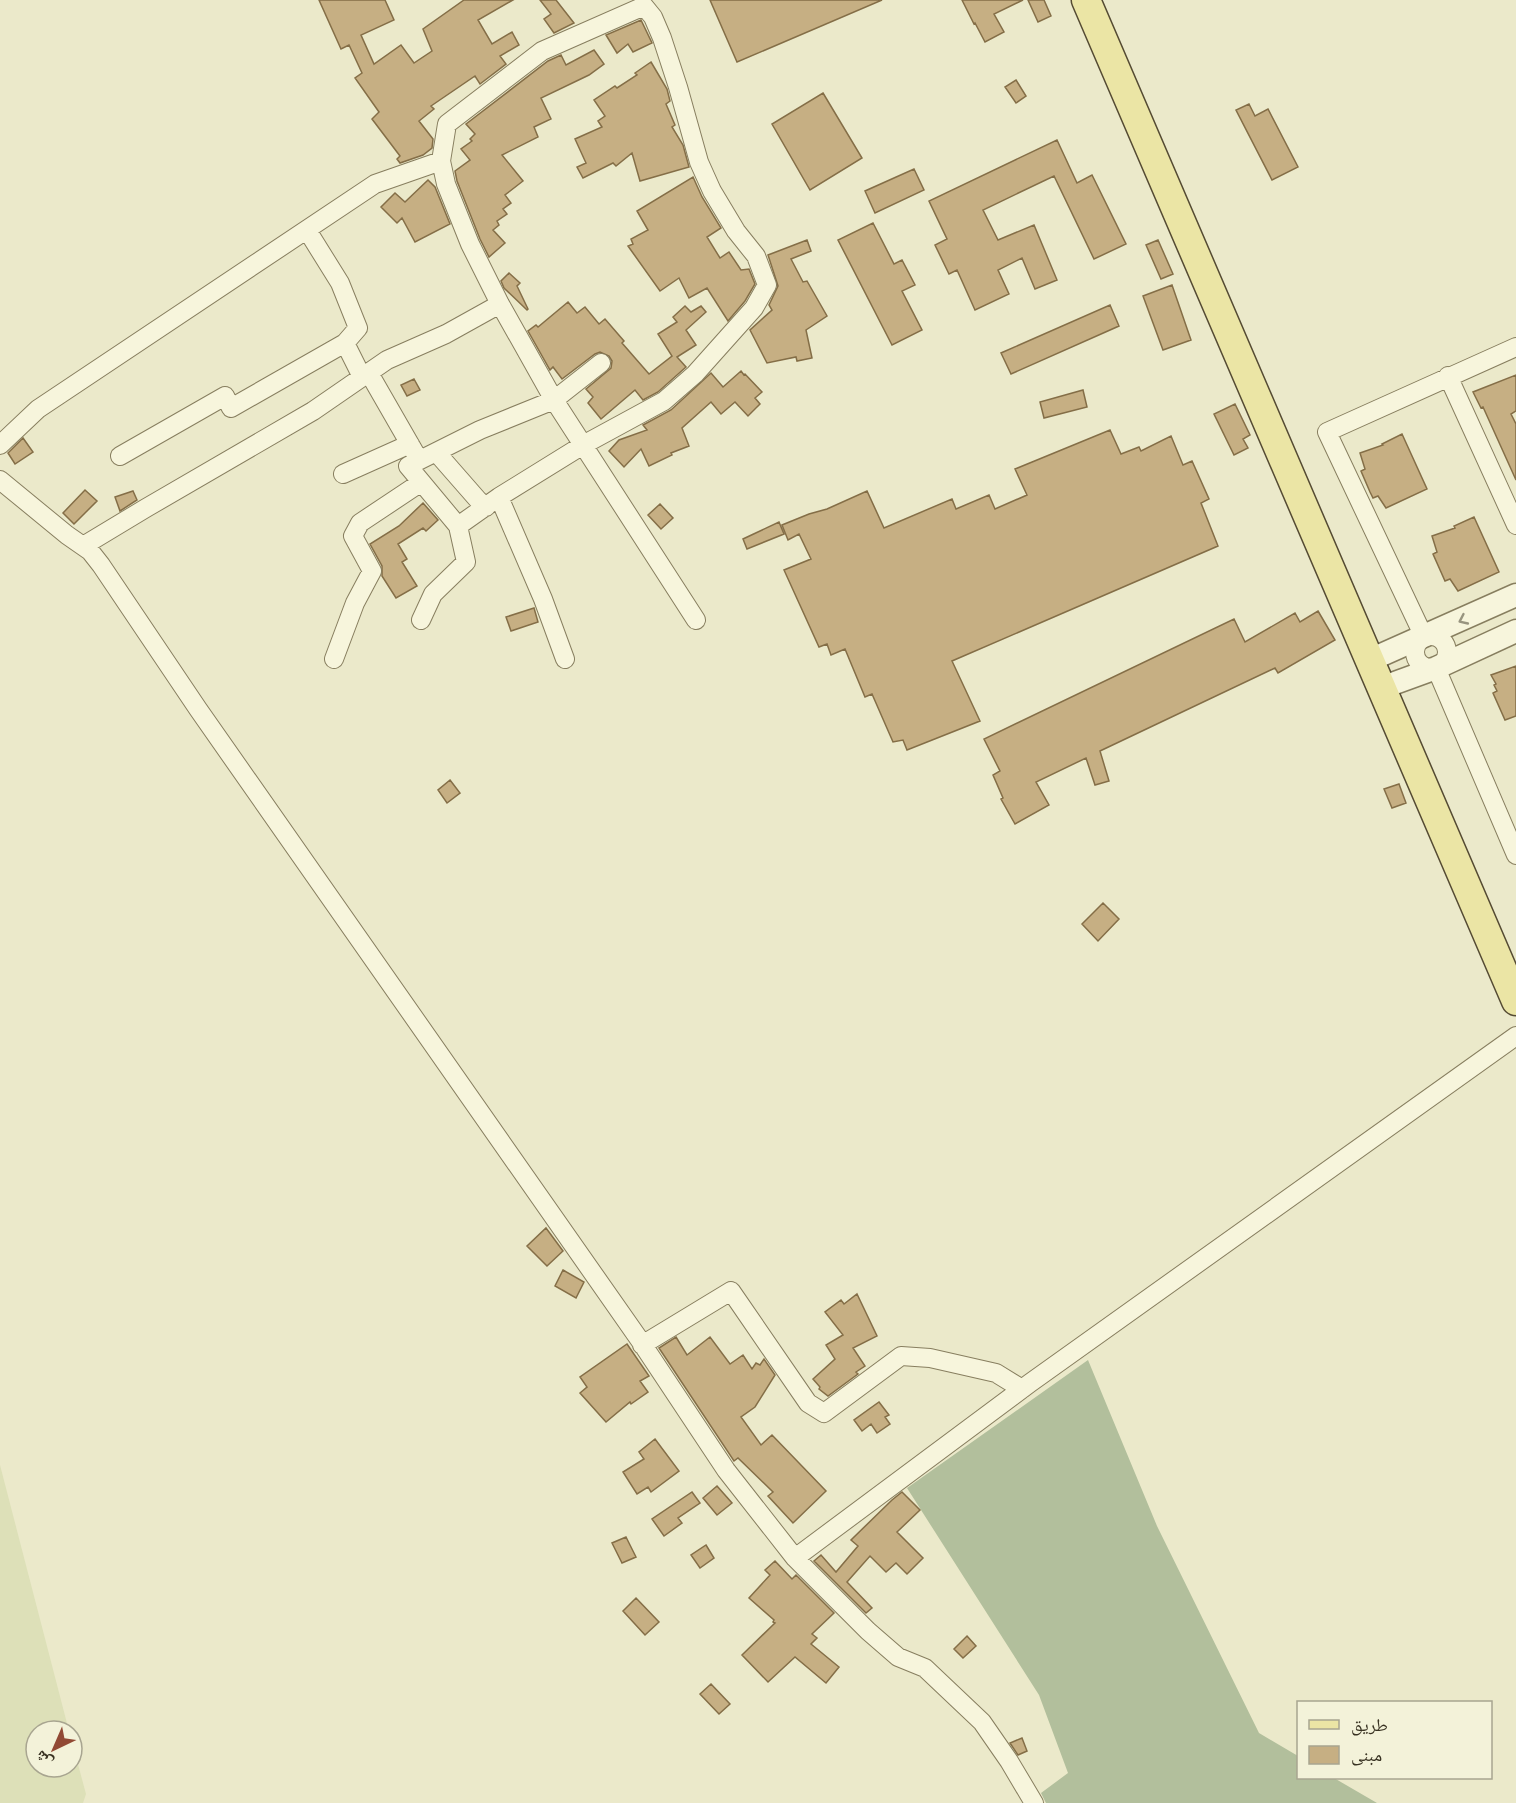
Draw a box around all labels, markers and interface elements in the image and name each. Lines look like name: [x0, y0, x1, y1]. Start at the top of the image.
one-way arrow: [1458, 612, 1469, 624]
legend: [1297, 1701, 1492, 1779]
text: طريق: [1351, 1713, 1388, 1736]
north arrow: [24, 1719, 84, 1779]
text: مبنى: [1351, 1743, 1382, 1766]
text: ش: [31, 1747, 57, 1773]

